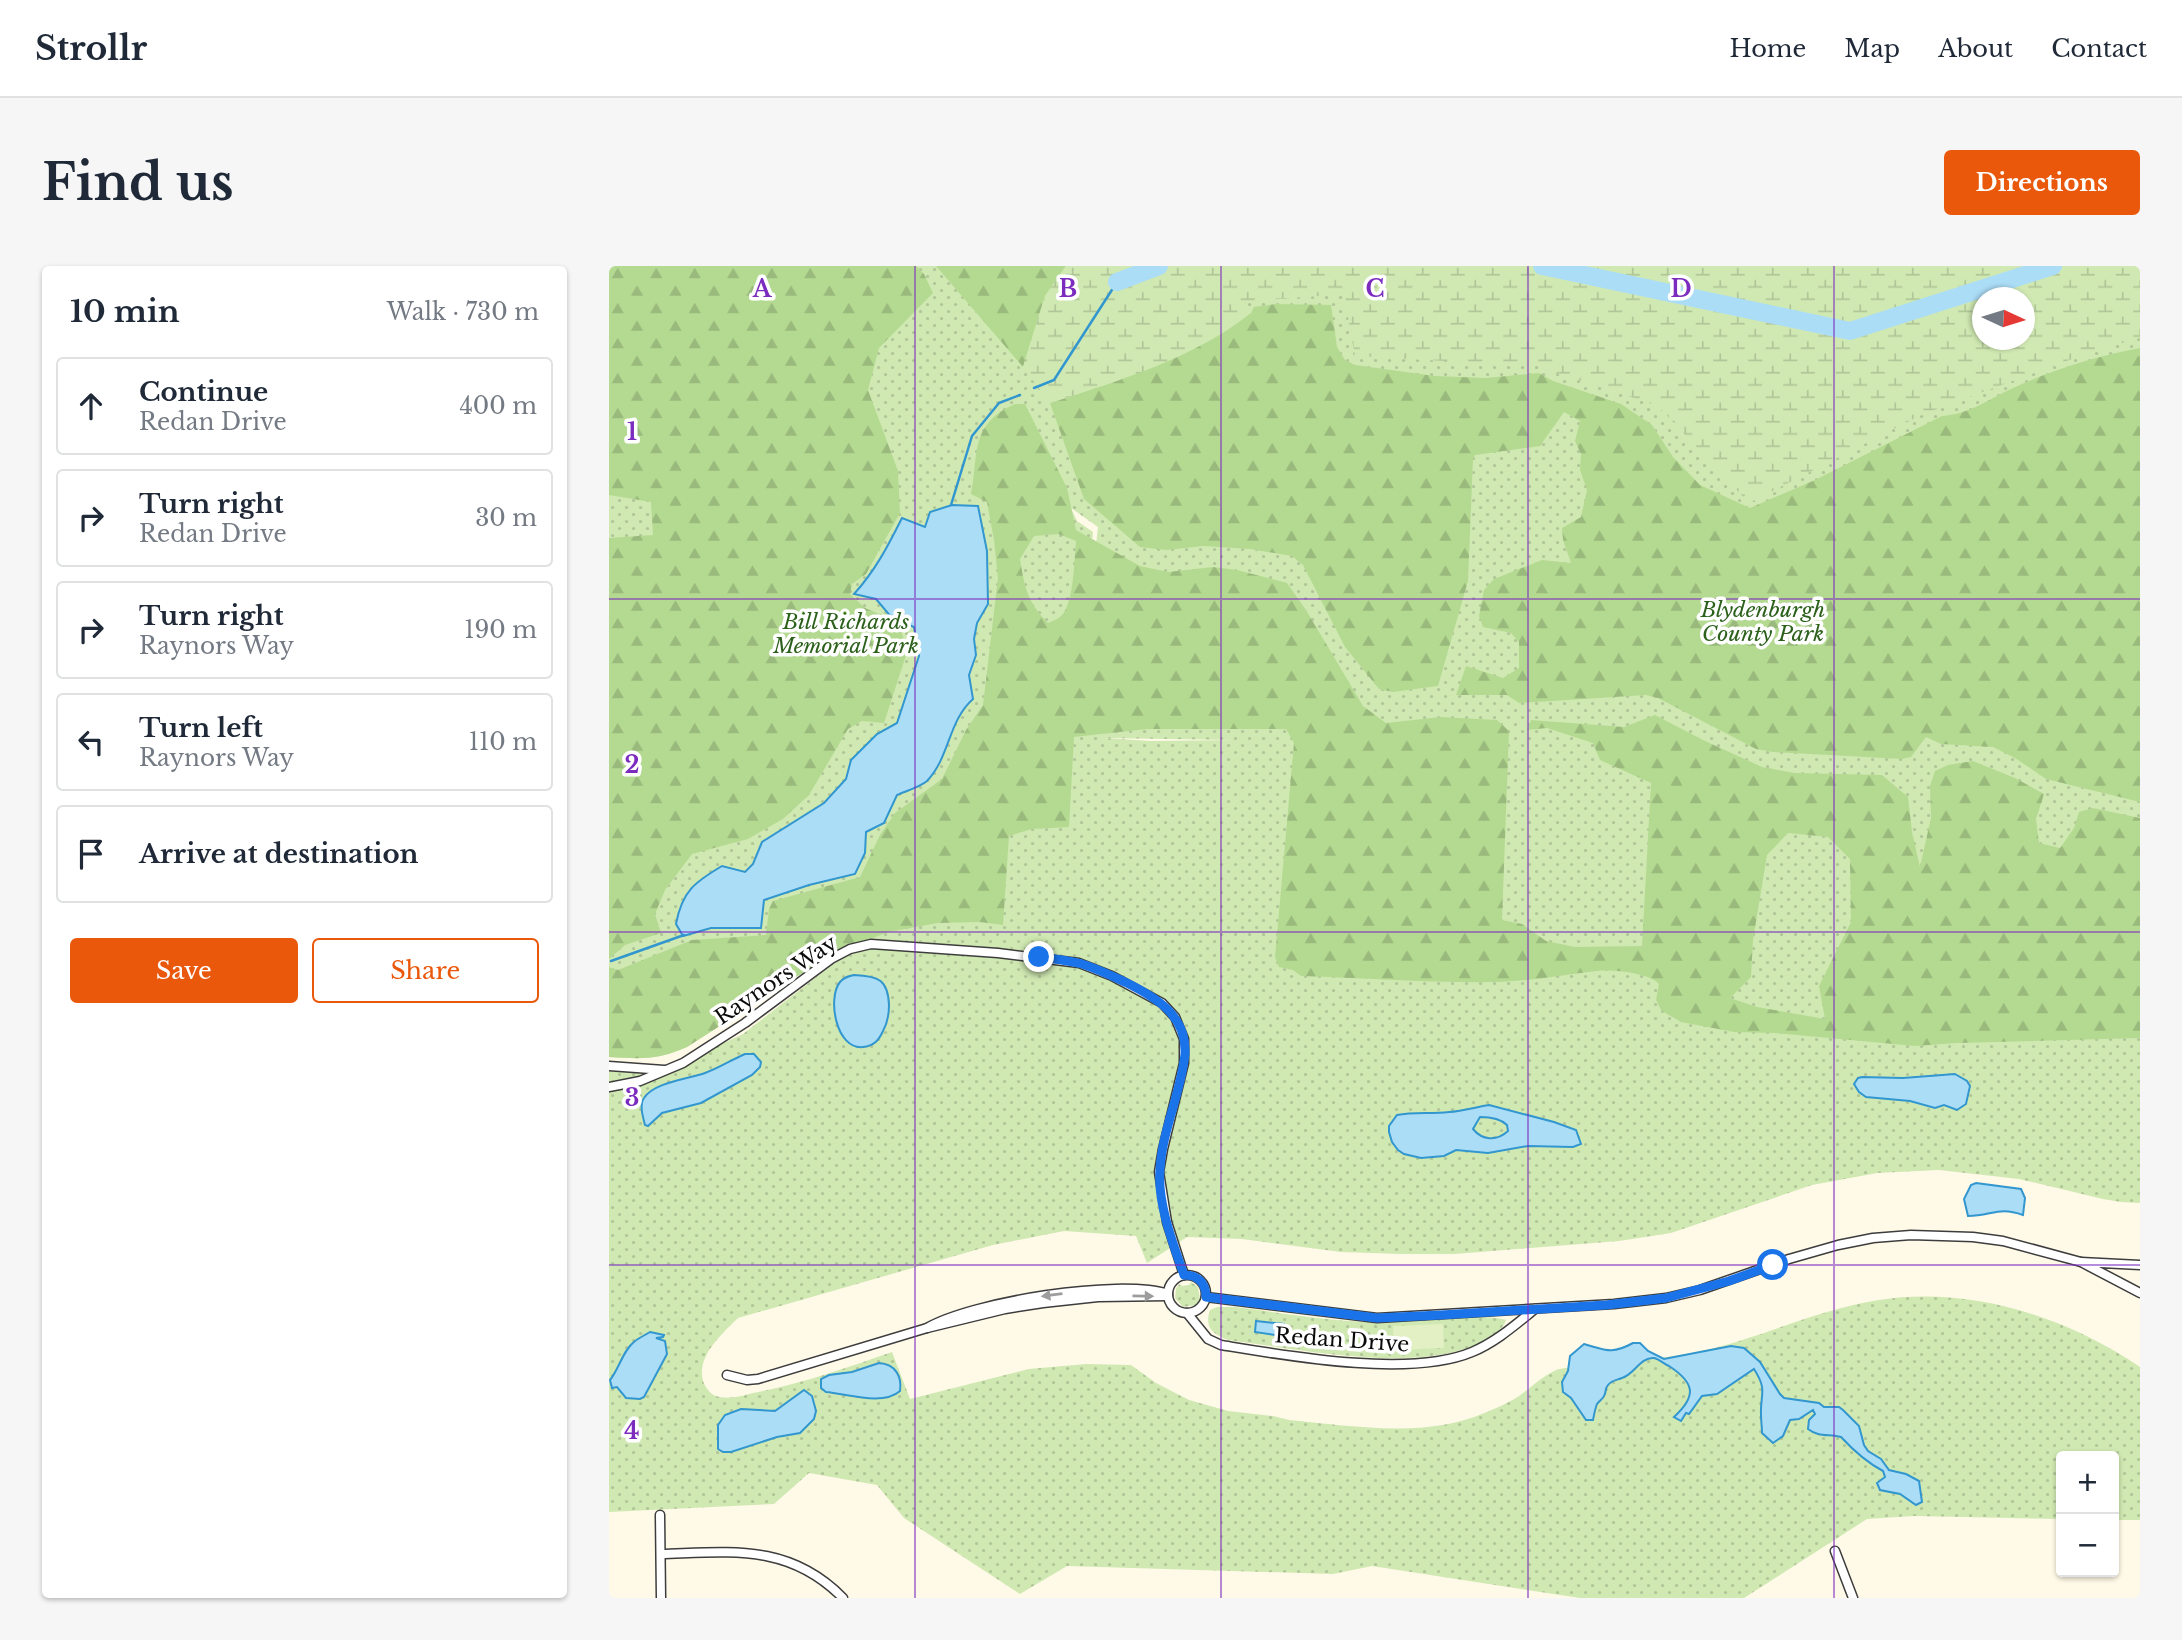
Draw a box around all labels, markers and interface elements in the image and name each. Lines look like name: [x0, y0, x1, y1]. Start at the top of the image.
text: Strollr: [35, 28, 147, 69]
text: Home: [1730, 34, 1806, 63]
text: Map: [1844, 34, 1900, 63]
text: About: [1938, 34, 2013, 63]
text: Contact: [2051, 34, 2147, 63]
button: Directions: [1944, 150, 2140, 215]
text: Find us: [42, 152, 234, 213]
text: A: [752, 275, 773, 303]
text: B: [1059, 275, 1077, 303]
text: C: [1366, 275, 1384, 303]
text: D: [1670, 275, 1692, 303]
north arrow: [1972, 287, 2035, 350]
text: 10 min: [70, 293, 180, 330]
text: Walk · 730 m: [387, 298, 539, 326]
text: Continue: [139, 376, 268, 408]
icon: ahead: [72, 387, 110, 425]
text: 400 m: [459, 392, 537, 420]
text: Redan Drive: [139, 408, 287, 436]
text: 1: [627, 418, 637, 446]
text: Turn right: [139, 488, 284, 520]
icon: right: [72, 499, 110, 537]
text: 30 m: [475, 504, 537, 532]
text: Redan Drive: [139, 520, 287, 548]
park label: Blydenburgh County Park: [1700, 597, 1825, 647]
text: Turn right: [139, 600, 284, 632]
park label: Bill Richards Memorial Park: [772, 609, 919, 659]
icon: right: [72, 611, 110, 649]
text: 190 m: [464, 616, 537, 644]
text: Raynors Way: [139, 632, 294, 660]
text: Turn left: [139, 712, 263, 744]
icon: left: [72, 723, 110, 761]
text: 110 m: [469, 728, 537, 756]
text: Raynors Way: [139, 744, 294, 772]
text: 2: [625, 751, 639, 779]
icon: arrive: [72, 835, 110, 873]
text: Arrive at destination: [139, 838, 419, 870]
street label: Raynors Way: [710, 929, 842, 1030]
button: Save: [70, 938, 298, 1003]
button: Share: [312, 938, 539, 1003]
route end: [1023, 941, 1054, 972]
text: 3: [625, 1084, 639, 1112]
route start: [1757, 1249, 1788, 1280]
one-way arrow: [1040, 1290, 1062, 1301]
one-way arrow: [1133, 1290, 1155, 1302]
street label: Redan Drive: [1274, 1322, 1410, 1358]
text: 4: [624, 1417, 640, 1445]
map controls: [2056, 1451, 2119, 1577]
button: +: [2056, 1451, 2119, 1514]
button: −: [2056, 1514, 2119, 1577]

